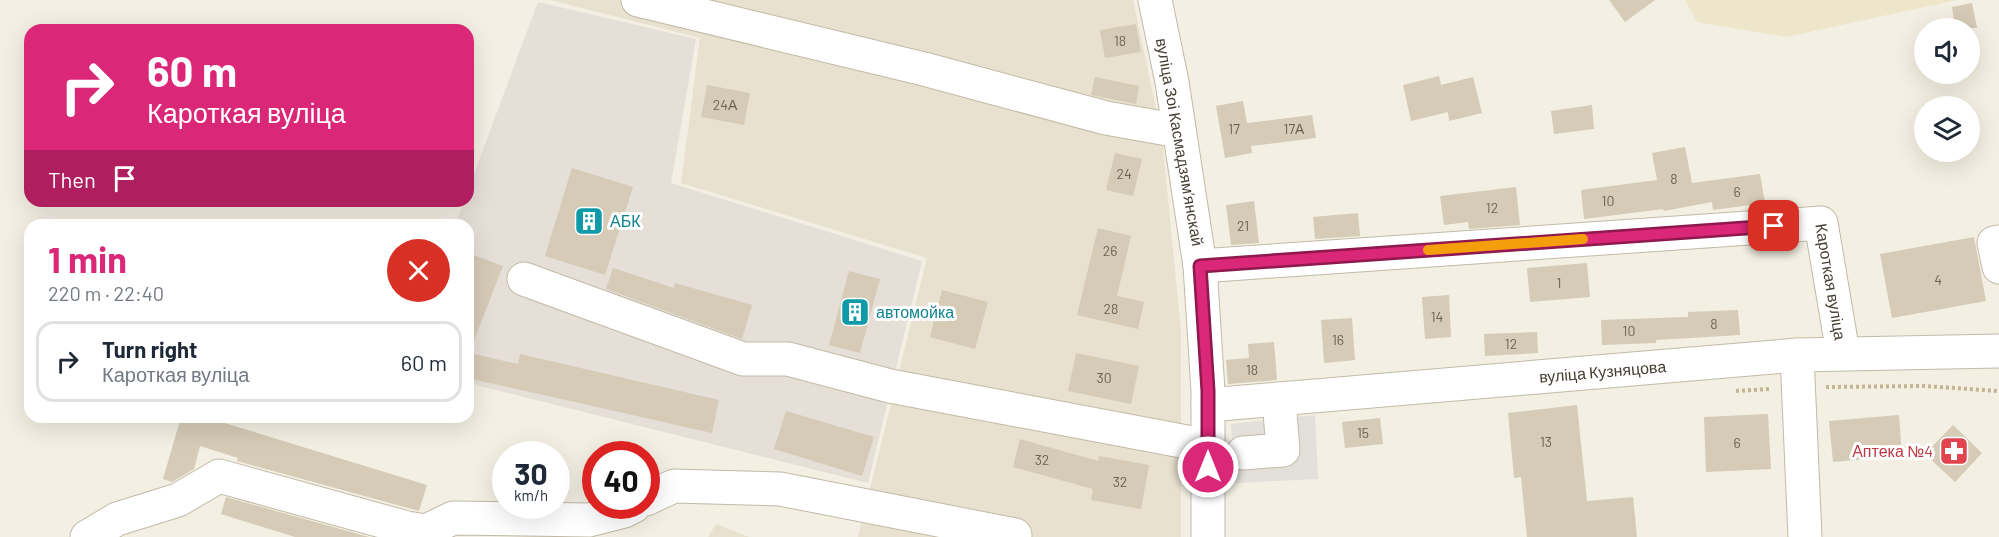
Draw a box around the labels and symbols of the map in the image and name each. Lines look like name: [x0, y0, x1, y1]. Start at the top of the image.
house number: 18: [1114, 32, 1126, 49]
street label: вуліца Зоі Касмадзямʼянскай: [1153, 37, 1208, 247]
house number: 24А: [713, 96, 738, 113]
house number: 17: [1228, 120, 1240, 137]
house number: 17А: [1284, 120, 1305, 137]
house number: 24: [1116, 165, 1132, 182]
house number: 8: [1670, 170, 1678, 187]
house number: 6: [1733, 183, 1741, 200]
house number: 10: [1602, 192, 1614, 209]
house number: 12: [1486, 199, 1498, 216]
pin: [1748, 200, 1799, 251]
building icon: АБК: [573, 205, 605, 237]
place label: АБК: [610, 211, 641, 230]
house number: 21: [1237, 217, 1249, 234]
street label: Кароткая вуліца: [1812, 222, 1851, 341]
house number: 26: [1103, 242, 1117, 259]
house number: 4: [1934, 271, 1942, 288]
house number: 1: [1557, 274, 1561, 291]
building icon: автомойка: [839, 296, 871, 328]
house number: 28: [1104, 300, 1118, 317]
place label: автомойка: [876, 302, 954, 321]
house number: 14: [1431, 308, 1443, 325]
house number: 8: [1710, 315, 1718, 332]
house number: 10: [1623, 322, 1635, 339]
house number: 16: [1332, 331, 1344, 348]
house number: 12: [1505, 335, 1517, 352]
street label: вуліца Кузняцова: [1538, 356, 1667, 386]
house number: 18: [1246, 361, 1258, 378]
house number: 30: [1096, 369, 1112, 386]
house number: 15: [1357, 424, 1369, 441]
house number: 13: [1540, 433, 1552, 450]
house number: 6: [1733, 434, 1741, 451]
position arrow: [1176, 435, 1240, 499]
pharmacy icon: Аптека №4: [1938, 435, 1970, 467]
speed limit sign: 40: [582, 441, 660, 519]
place label: Аптека №4: [1852, 441, 1933, 460]
house number: 32: [1035, 451, 1049, 468]
house number: 32: [1113, 473, 1127, 490]

